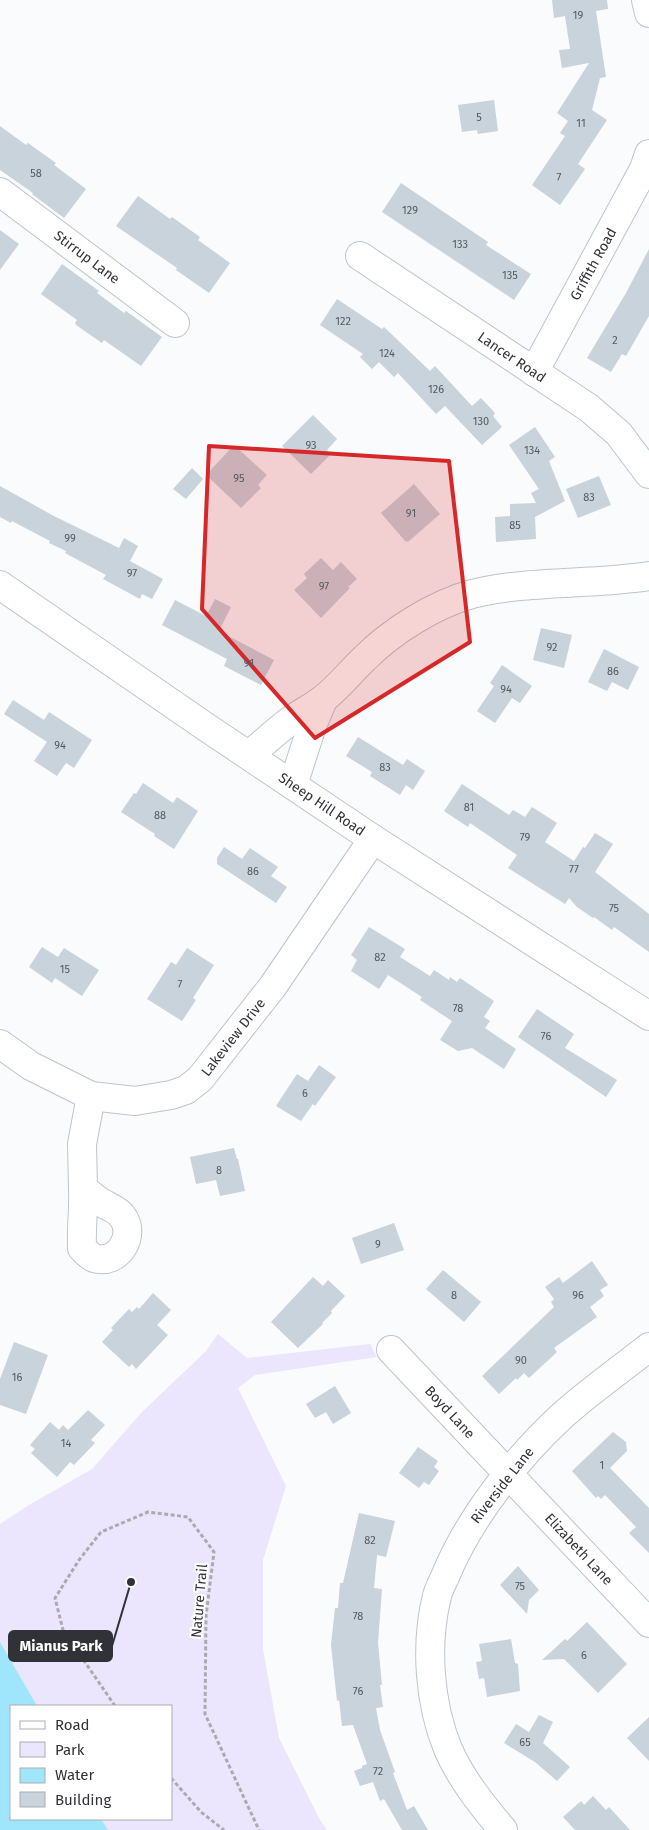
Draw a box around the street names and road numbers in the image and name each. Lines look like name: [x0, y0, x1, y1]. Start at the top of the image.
street label: Griffith Road: [567, 225, 620, 303]
street label: Stirrup Lane: [50, 227, 123, 288]
street label: Lancer Road: [475, 329, 549, 386]
street label: Sheep Hill Road: [275, 769, 368, 840]
street label: Lakeview Drive: [198, 995, 269, 1080]
street label: Boyd Lane: [421, 1382, 478, 1442]
street label: Riverside Lane: [467, 1444, 538, 1527]
street label: Elizabeth Lane: [541, 1510, 616, 1589]
street label: Nature Trail: [188, 1563, 211, 1639]

